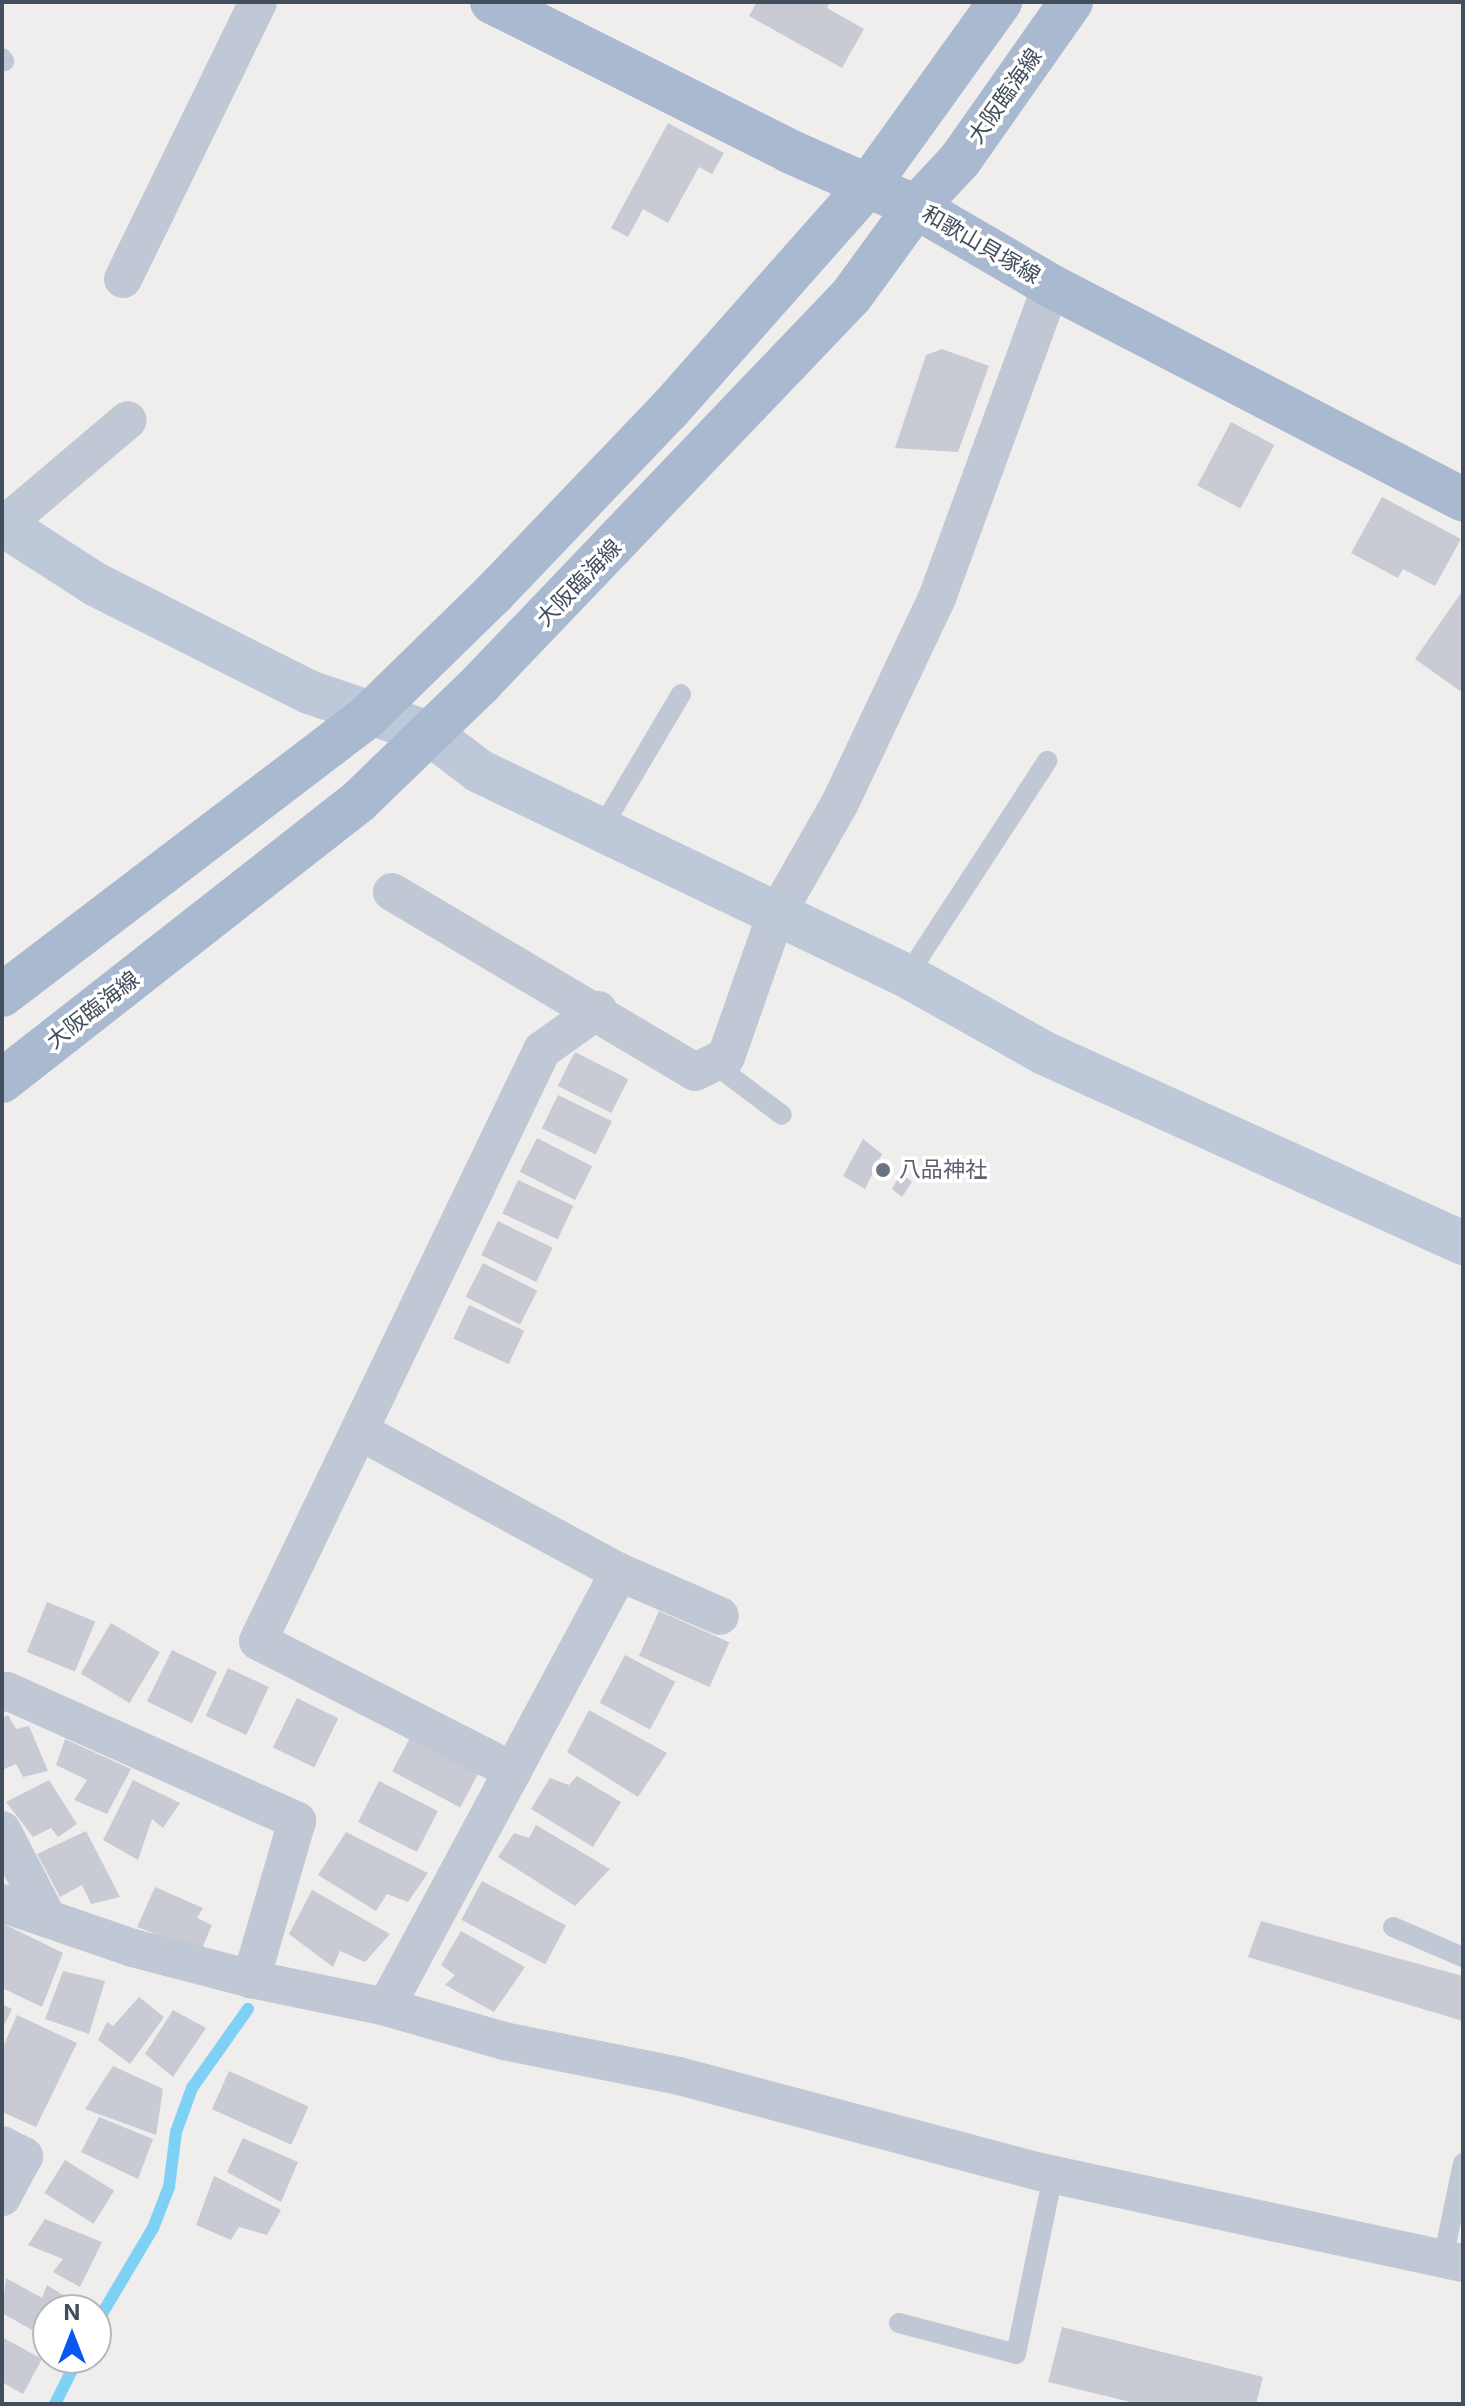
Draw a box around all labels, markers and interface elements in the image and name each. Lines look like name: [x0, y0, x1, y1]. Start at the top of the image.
street label: 大阪臨海線: [963, 43, 1047, 149]
street label: 和歌山貝塚線: [917, 201, 1045, 289]
street label: 大阪臨海線: [531, 534, 627, 632]
street label: 大阪臨海線: [42, 966, 144, 1054]
place label: 八品神社: [899, 1157, 987, 1183]
marker: 八品神社: [874, 1161, 892, 1179]
north arrow: [32, 2294, 112, 2374]
text: N: [64, 2299, 80, 2325]

